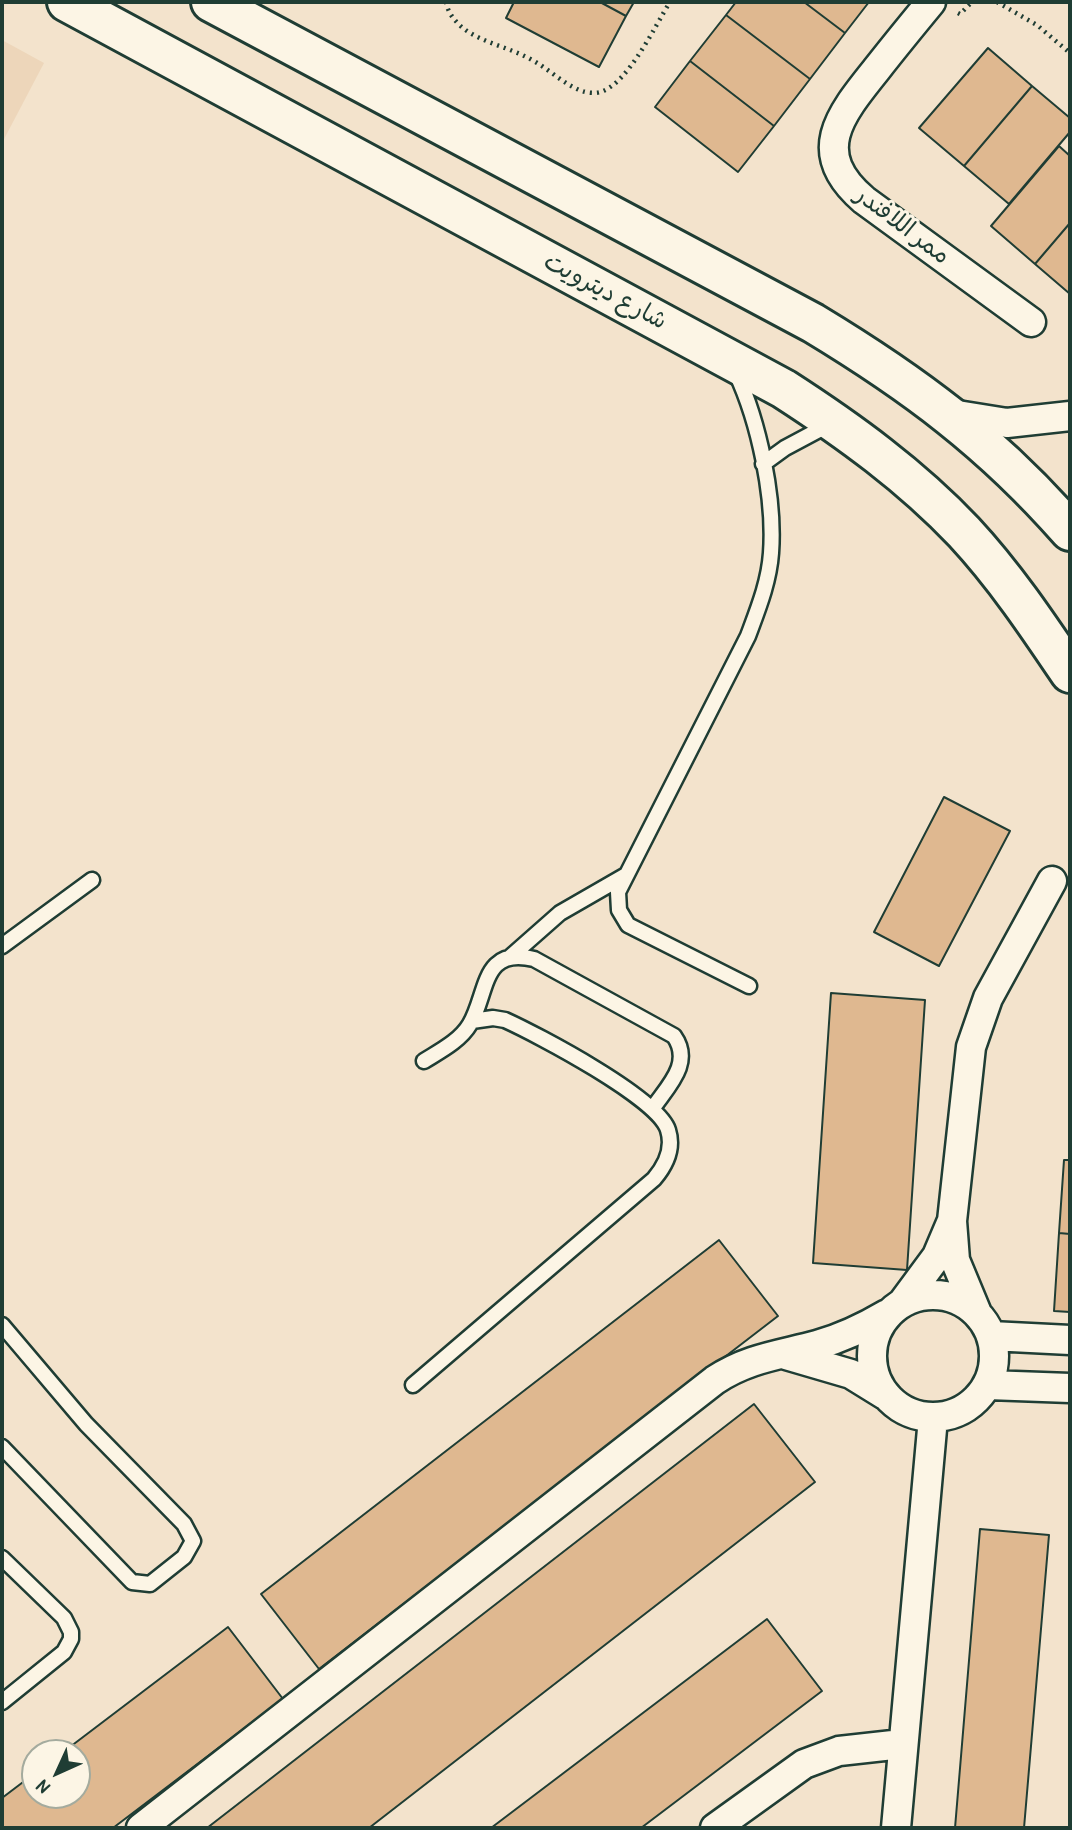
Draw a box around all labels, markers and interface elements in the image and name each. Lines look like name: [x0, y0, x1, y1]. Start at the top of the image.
street label: ممر اللافندر: [849, 181, 955, 271]
street label: شارع ديترويت: [539, 248, 671, 336]
north arrow: [21, 1739, 91, 1809]
text: N: [30, 1775, 55, 1800]

